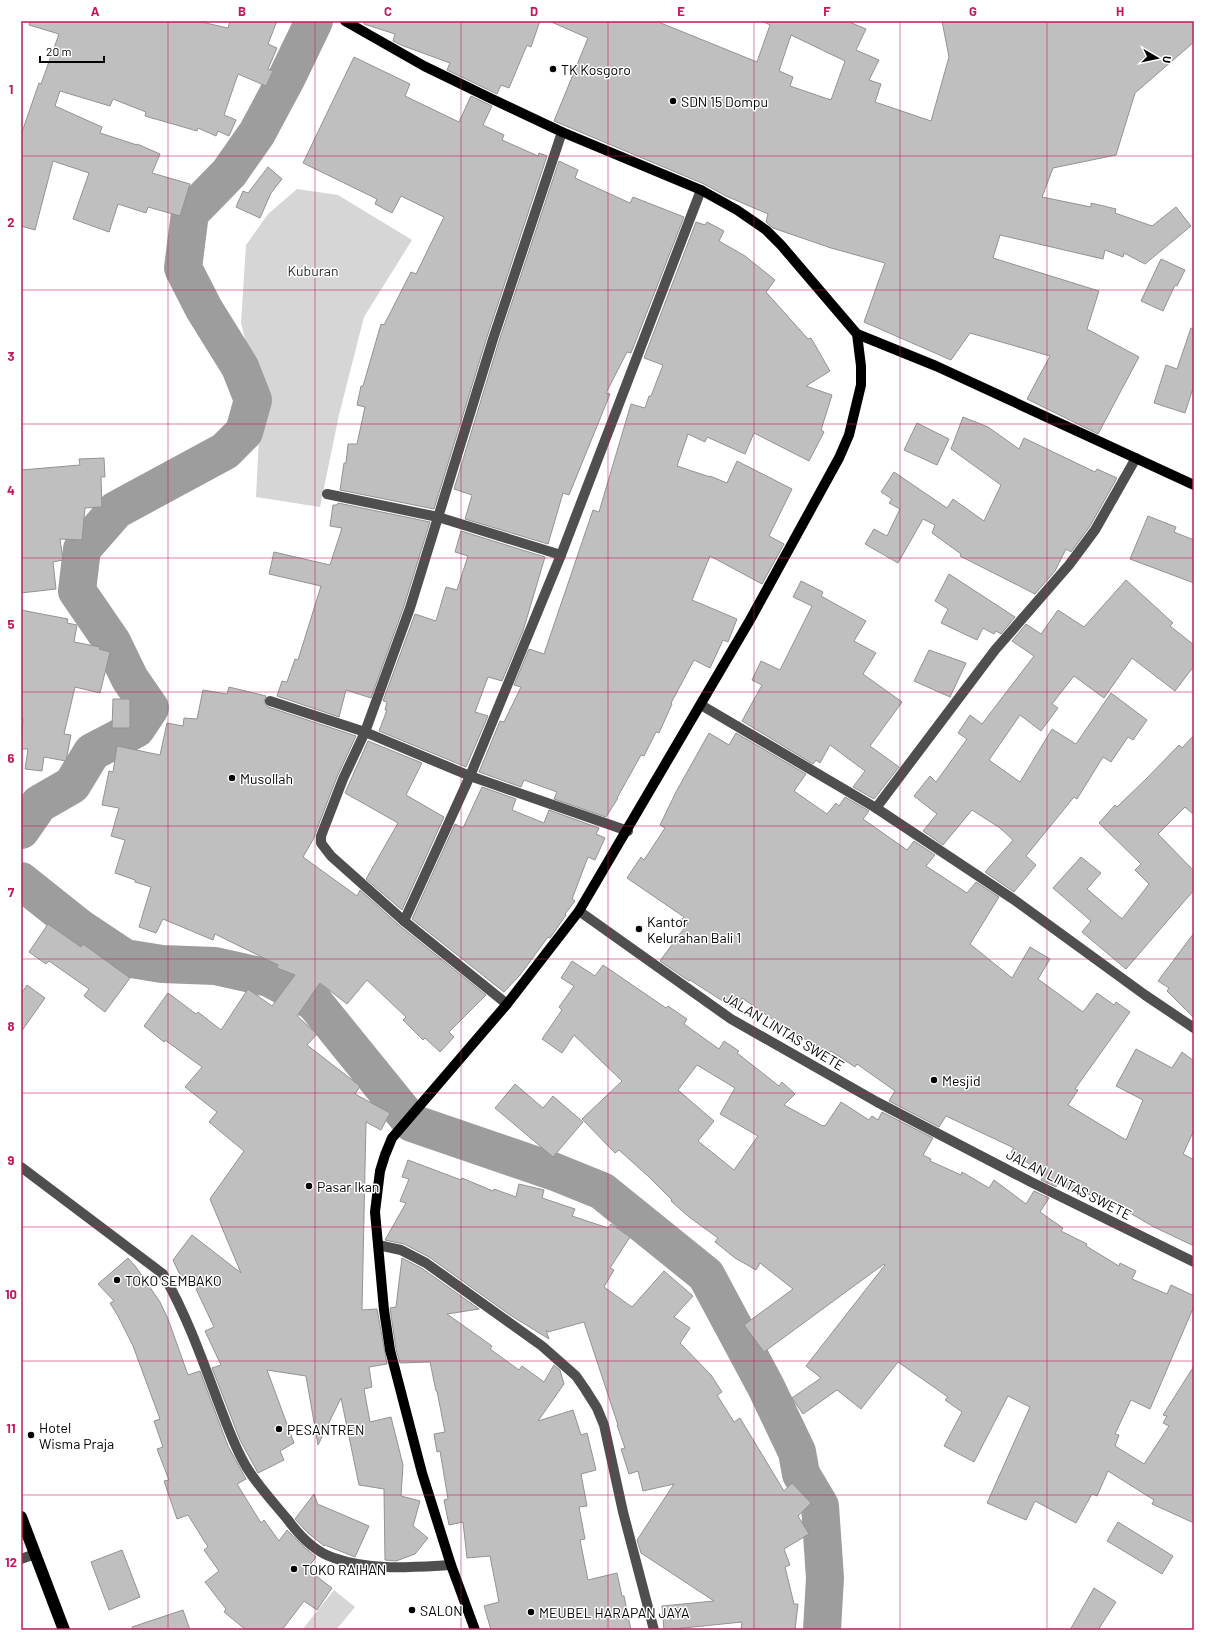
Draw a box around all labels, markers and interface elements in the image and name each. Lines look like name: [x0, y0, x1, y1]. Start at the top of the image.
text: A: [91, 3, 100, 19]
text: B: [238, 3, 246, 19]
text: C: [384, 3, 392, 19]
text: D: [530, 3, 538, 19]
text: E: [677, 3, 685, 19]
text: F: [823, 3, 831, 19]
text: G: [969, 3, 977, 19]
text: H: [1116, 3, 1124, 19]
scale bar: [40, 38, 104, 64]
north arrow: [1137, 38, 1177, 78]
text: 20 m: [46, 44, 72, 58]
text: U: [1160, 55, 1174, 64]
place label: TK Kosgoro: [561, 61, 631, 78]
marker: TK Kosgoro: [548, 64, 558, 74]
text: 1: [9, 81, 13, 97]
place label: SDN 15 Dompu: [681, 93, 768, 110]
marker: SDN 15 Dompu: [668, 96, 678, 106]
text: 2: [7, 214, 15, 230]
park label: Kuburan: [288, 262, 338, 279]
text: 3: [7, 348, 15, 364]
text: 4: [7, 482, 15, 498]
text: 5: [7, 616, 15, 632]
text: 6: [8, 750, 15, 766]
place label: Musollah: [240, 770, 293, 787]
marker: Musollah: [227, 773, 237, 783]
text: 7: [8, 884, 15, 900]
place label: Kantor Kelurahan Bali 1: [647, 913, 741, 946]
marker: Kantor Kelurahan Bali 1: [634, 924, 644, 934]
street label: JALAN LINTAS SWETE: [720, 988, 848, 1074]
text: 8: [7, 1018, 15, 1034]
place label: Mesjid: [942, 1072, 981, 1089]
marker: Mesjid: [929, 1075, 939, 1085]
street label: JALAN LINTAS SWETE: [1004, 1145, 1134, 1223]
text: 9: [8, 1152, 15, 1168]
place label: Pasar Ikan: [317, 1178, 379, 1195]
marker: Pasar Ikan: [304, 1181, 314, 1191]
place label: TOKO SEMBAKO: [125, 1272, 222, 1289]
marker: TOKO SEMBAKO: [112, 1275, 122, 1285]
text: 10: [5, 1286, 17, 1302]
place label: Hotel Wisma Praja: [39, 1419, 114, 1452]
text: 11: [6, 1420, 16, 1436]
place label: PESANTREN: [287, 1421, 364, 1438]
marker: PESANTREN: [274, 1424, 284, 1434]
marker: Hotel Wisma Praja: [26, 1430, 36, 1440]
text: 12: [5, 1554, 17, 1570]
place label: TOKO RAIHAN: [302, 1561, 386, 1578]
marker: TOKO RAIHAN: [289, 1564, 299, 1574]
place label: SALON: [420, 1602, 463, 1619]
place label: MEUBEL HARAPAN JAYA: [539, 1604, 690, 1621]
marker: SALON: [407, 1605, 417, 1615]
marker: MEUBEL HARAPAN JAYA: [526, 1607, 536, 1617]

